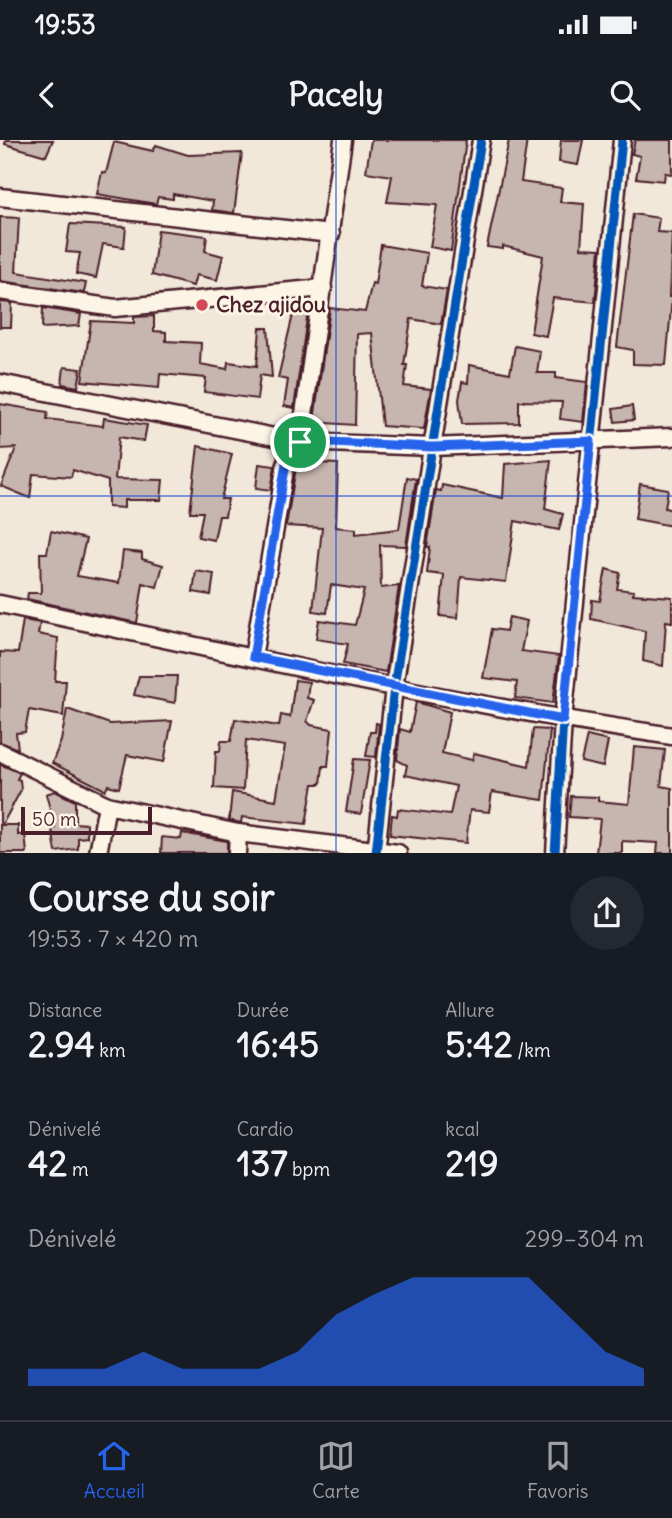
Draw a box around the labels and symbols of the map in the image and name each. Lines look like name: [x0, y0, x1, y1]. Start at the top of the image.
place label: Chez ajidou: [216, 291, 326, 318]
marker: Chez ajidou: [194, 297, 210, 313]
pin: [270, 412, 330, 472]
scale bar: [21, 804, 152, 836]

